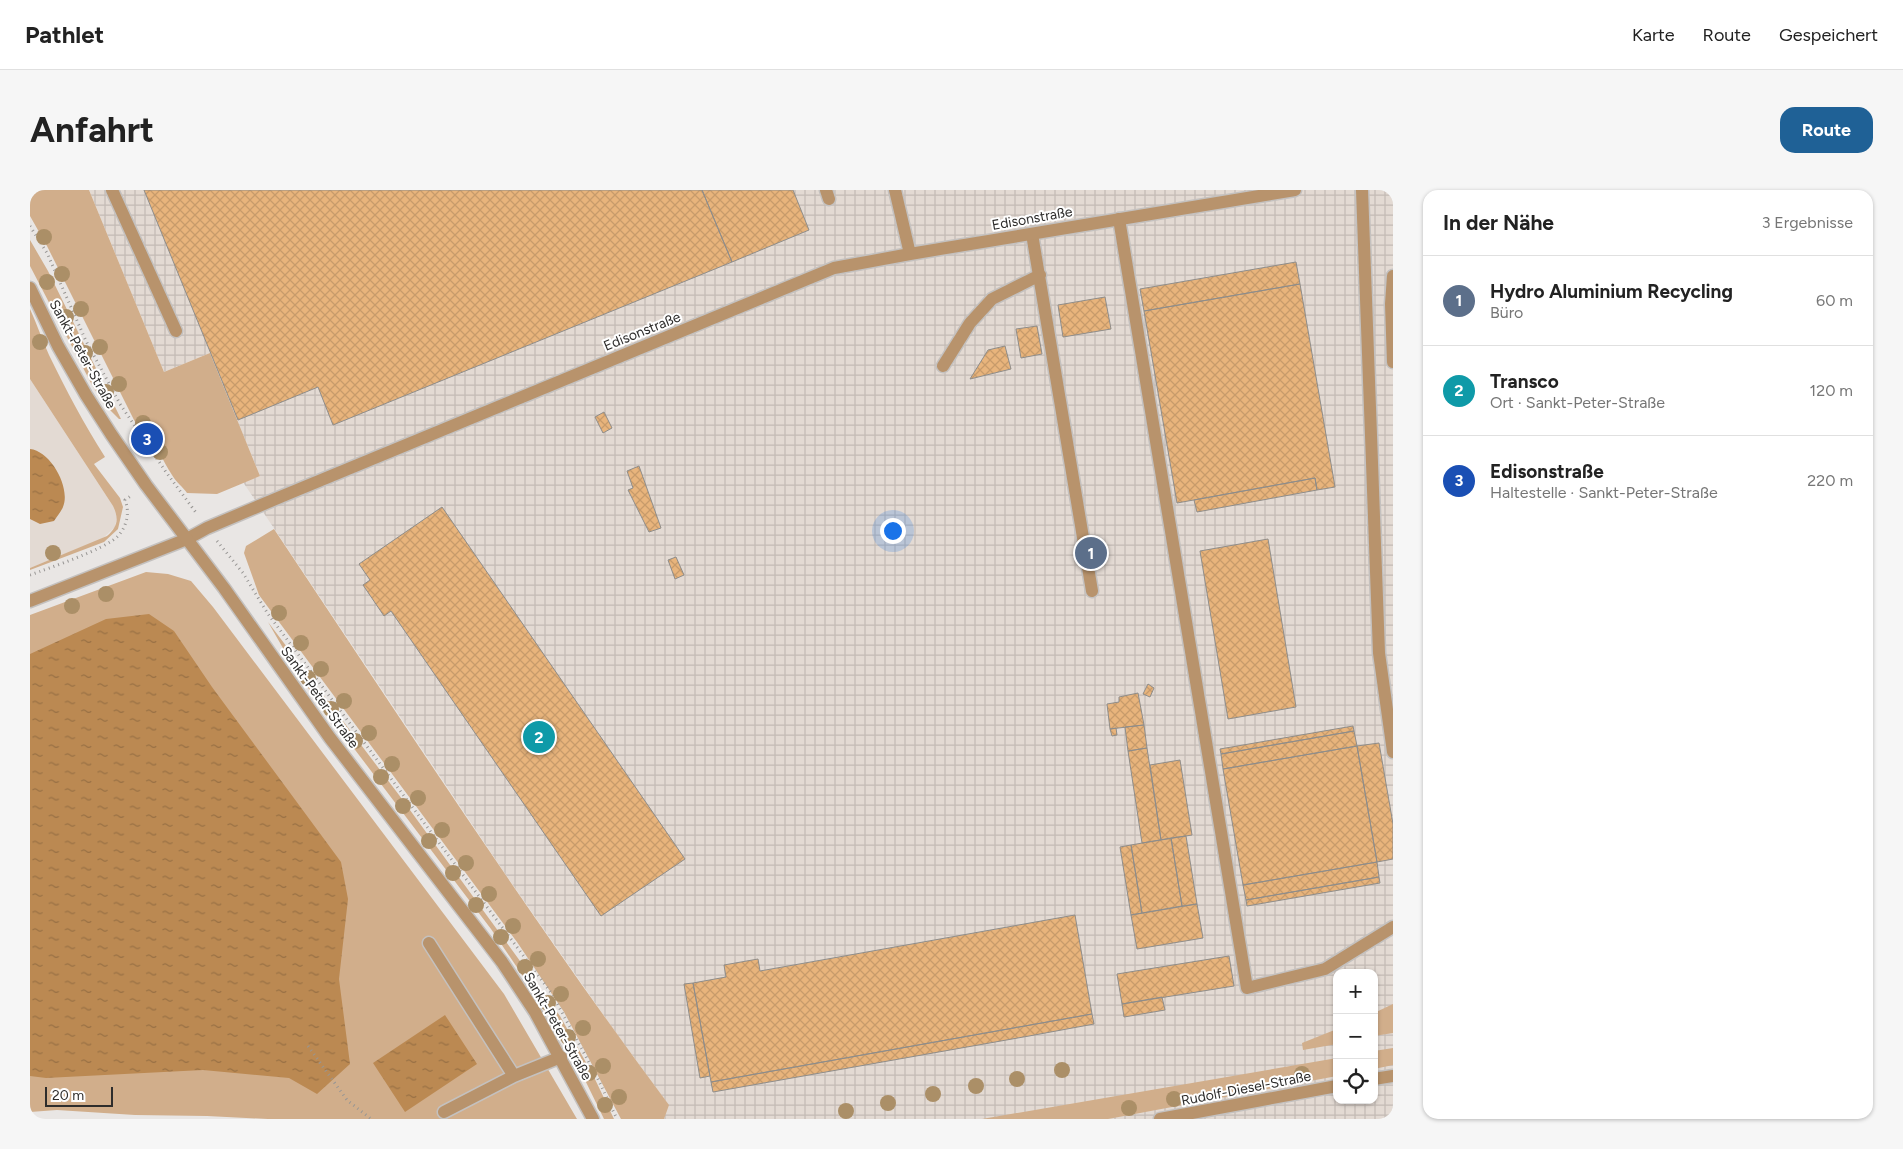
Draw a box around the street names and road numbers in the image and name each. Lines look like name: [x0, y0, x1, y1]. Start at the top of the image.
street label: Edisonstraße: [991, 203, 1074, 234]
street label: Sankt-Peter-Straße: [46, 297, 120, 412]
street label: Edisonstraße: [601, 308, 683, 355]
street label: Sankt-Peter-Straße: [277, 643, 362, 752]
street label: Sankt-Peter-Straße: [520, 969, 596, 1084]
street label: Rudolf-Diesel-Straße: [1180, 1067, 1313, 1109]

